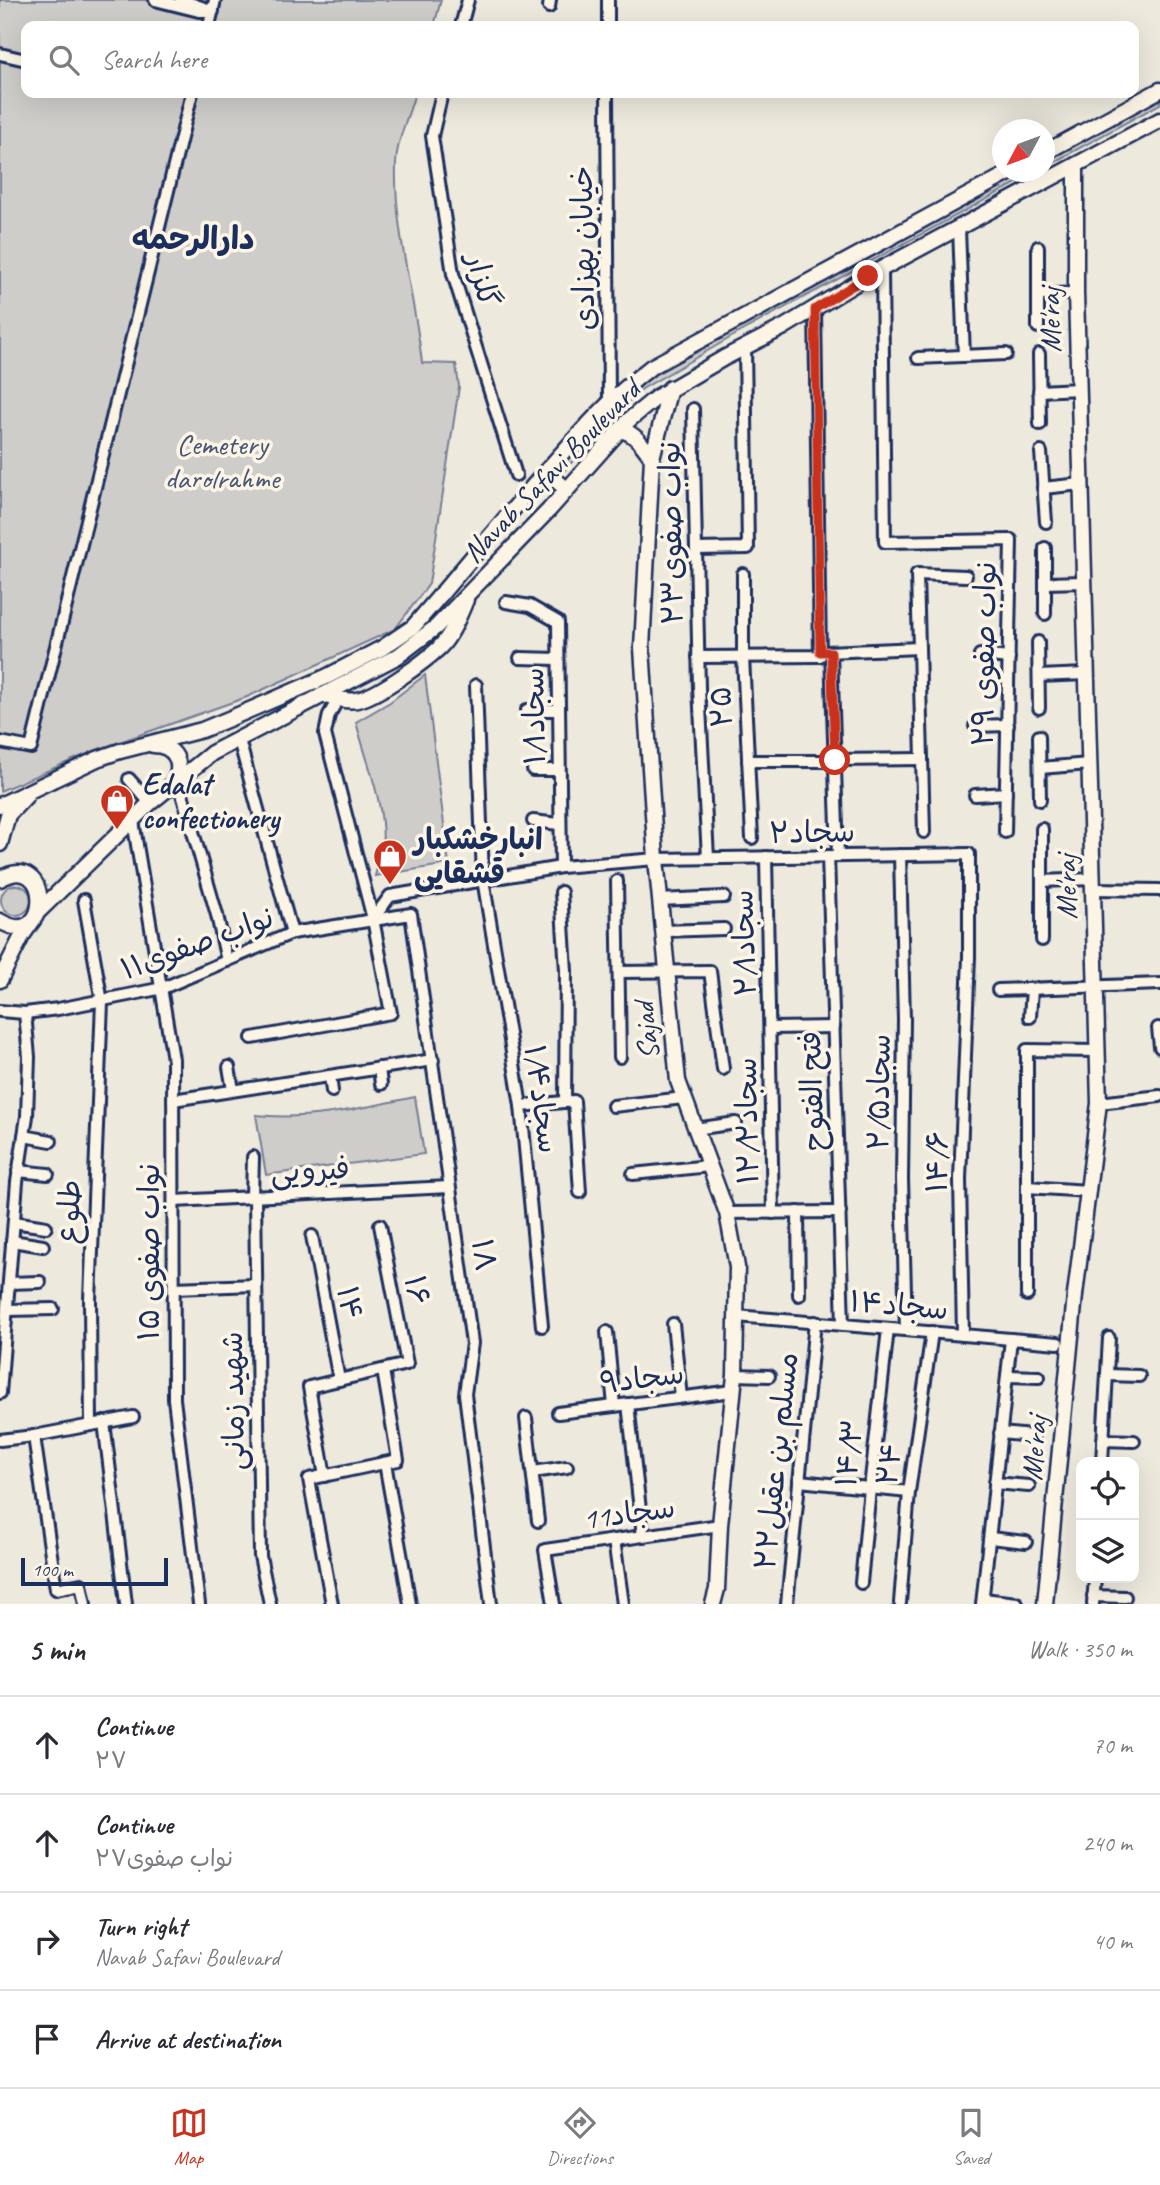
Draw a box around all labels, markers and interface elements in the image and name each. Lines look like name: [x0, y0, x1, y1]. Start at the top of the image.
search box: [21, 21, 1139, 98]
icon: search: [45, 41, 83, 79]
text: Search here: [101, 43, 207, 76]
north arrow: [992, 119, 1055, 182]
street label: خیابان بهزادی: [563, 165, 603, 331]
district label: دارالرحمه: [131, 218, 255, 259]
street label: گلزار: [457, 246, 508, 311]
route end: [852, 260, 883, 291]
street label: Me'raj: [1030, 283, 1070, 353]
street label: Navab Safavi Boulevard: [454, 368, 651, 571]
park label: Cemetery darolrahme: [165, 425, 282, 497]
street label: ۲۳نواب صفوی: [650, 441, 692, 625]
street label: نواب صفوی ۲۹: [963, 561, 1005, 747]
street label: ۱/۱سجاد: [514, 667, 554, 765]
street label: ۲۵: [701, 686, 741, 728]
route start: [819, 744, 850, 775]
place label: Edalat confectionery: [142, 765, 282, 838]
shop icon: Edalat confectionery: [98, 782, 136, 831]
street label: ۲سجاد: [769, 812, 855, 852]
place label: انبارخشکبار قشقایی: [411, 820, 543, 892]
shop icon: انبارخشکبار قشقایی: [371, 837, 409, 886]
street label: Me'raj: [1046, 850, 1086, 920]
street label: ۲/۱سجاد: [723, 889, 765, 997]
street label: ۱۱نواب صفوی: [115, 898, 279, 988]
street label: Sajad: [624, 996, 668, 1062]
street label: فتح الفتوح: [791, 1030, 834, 1152]
street label: ۲/۵سجاد: [859, 1033, 899, 1151]
street label: ۱/۴سجاد: [516, 1042, 568, 1156]
street label: ۱۲/۲سجاد: [727, 1057, 767, 1185]
street label: ۱۴/۶: [917, 1131, 957, 1193]
street label: فیرویی: [269, 1149, 351, 1191]
street label: نواب صفوی ۱۵: [130, 1163, 168, 1341]
street label: طلوع: [49, 1179, 91, 1245]
street label: ۱۸: [463, 1237, 505, 1273]
street label: ۱۶: [396, 1272, 438, 1308]
street label: ۱۴سجاد: [848, 1282, 950, 1328]
street label: ۱۴: [328, 1283, 372, 1323]
street label: شهید زمانی: [213, 1331, 253, 1471]
street label: مسلم بن عقیل۲۲: [746, 1350, 809, 1572]
street label: ۹سجاد: [598, 1354, 686, 1402]
street label: Me'raj: [1012, 1410, 1056, 1482]
street label: ۱۴/۳: [827, 1417, 871, 1489]
street label: ۲۴: [868, 1440, 910, 1488]
map controls: [1076, 1457, 1139, 1583]
button: locate: [1076, 1457, 1139, 1520]
street label: 11سجاد: [581, 1488, 677, 1538]
button: layers: [1076, 1520, 1139, 1583]
scale bar: [21, 1555, 168, 1587]
text: 100 m: [32, 1558, 73, 1582]
text: 5 min: [28, 1631, 85, 1669]
text: Walk · 350 m: [1028, 1635, 1132, 1664]
text: Continue: [95, 1710, 173, 1743]
icon: ahead: [28, 1726, 66, 1764]
text: 70 m: [1093, 1731, 1132, 1760]
text: ۲۷: [95, 1746, 127, 1775]
text: Continue: [95, 1808, 173, 1841]
icon: ahead: [28, 1824, 66, 1862]
text: 240 m: [1083, 1829, 1132, 1858]
text: ۲۷نواب صفوی: [95, 1844, 233, 1873]
text: Turn right: [95, 1910, 186, 1943]
icon: right: [28, 1922, 66, 1960]
text: 40 m: [1093, 1927, 1132, 1956]
text: Navab Safavi Boulevard: [95, 1943, 279, 1972]
icon: arrive: [28, 2020, 66, 2058]
text: Arrive at destination: [95, 2023, 281, 2056]
tab: Map: [170, 2104, 208, 2170]
tab: Directions: [547, 2104, 613, 2170]
tab: Saved: [952, 2104, 990, 2170]

